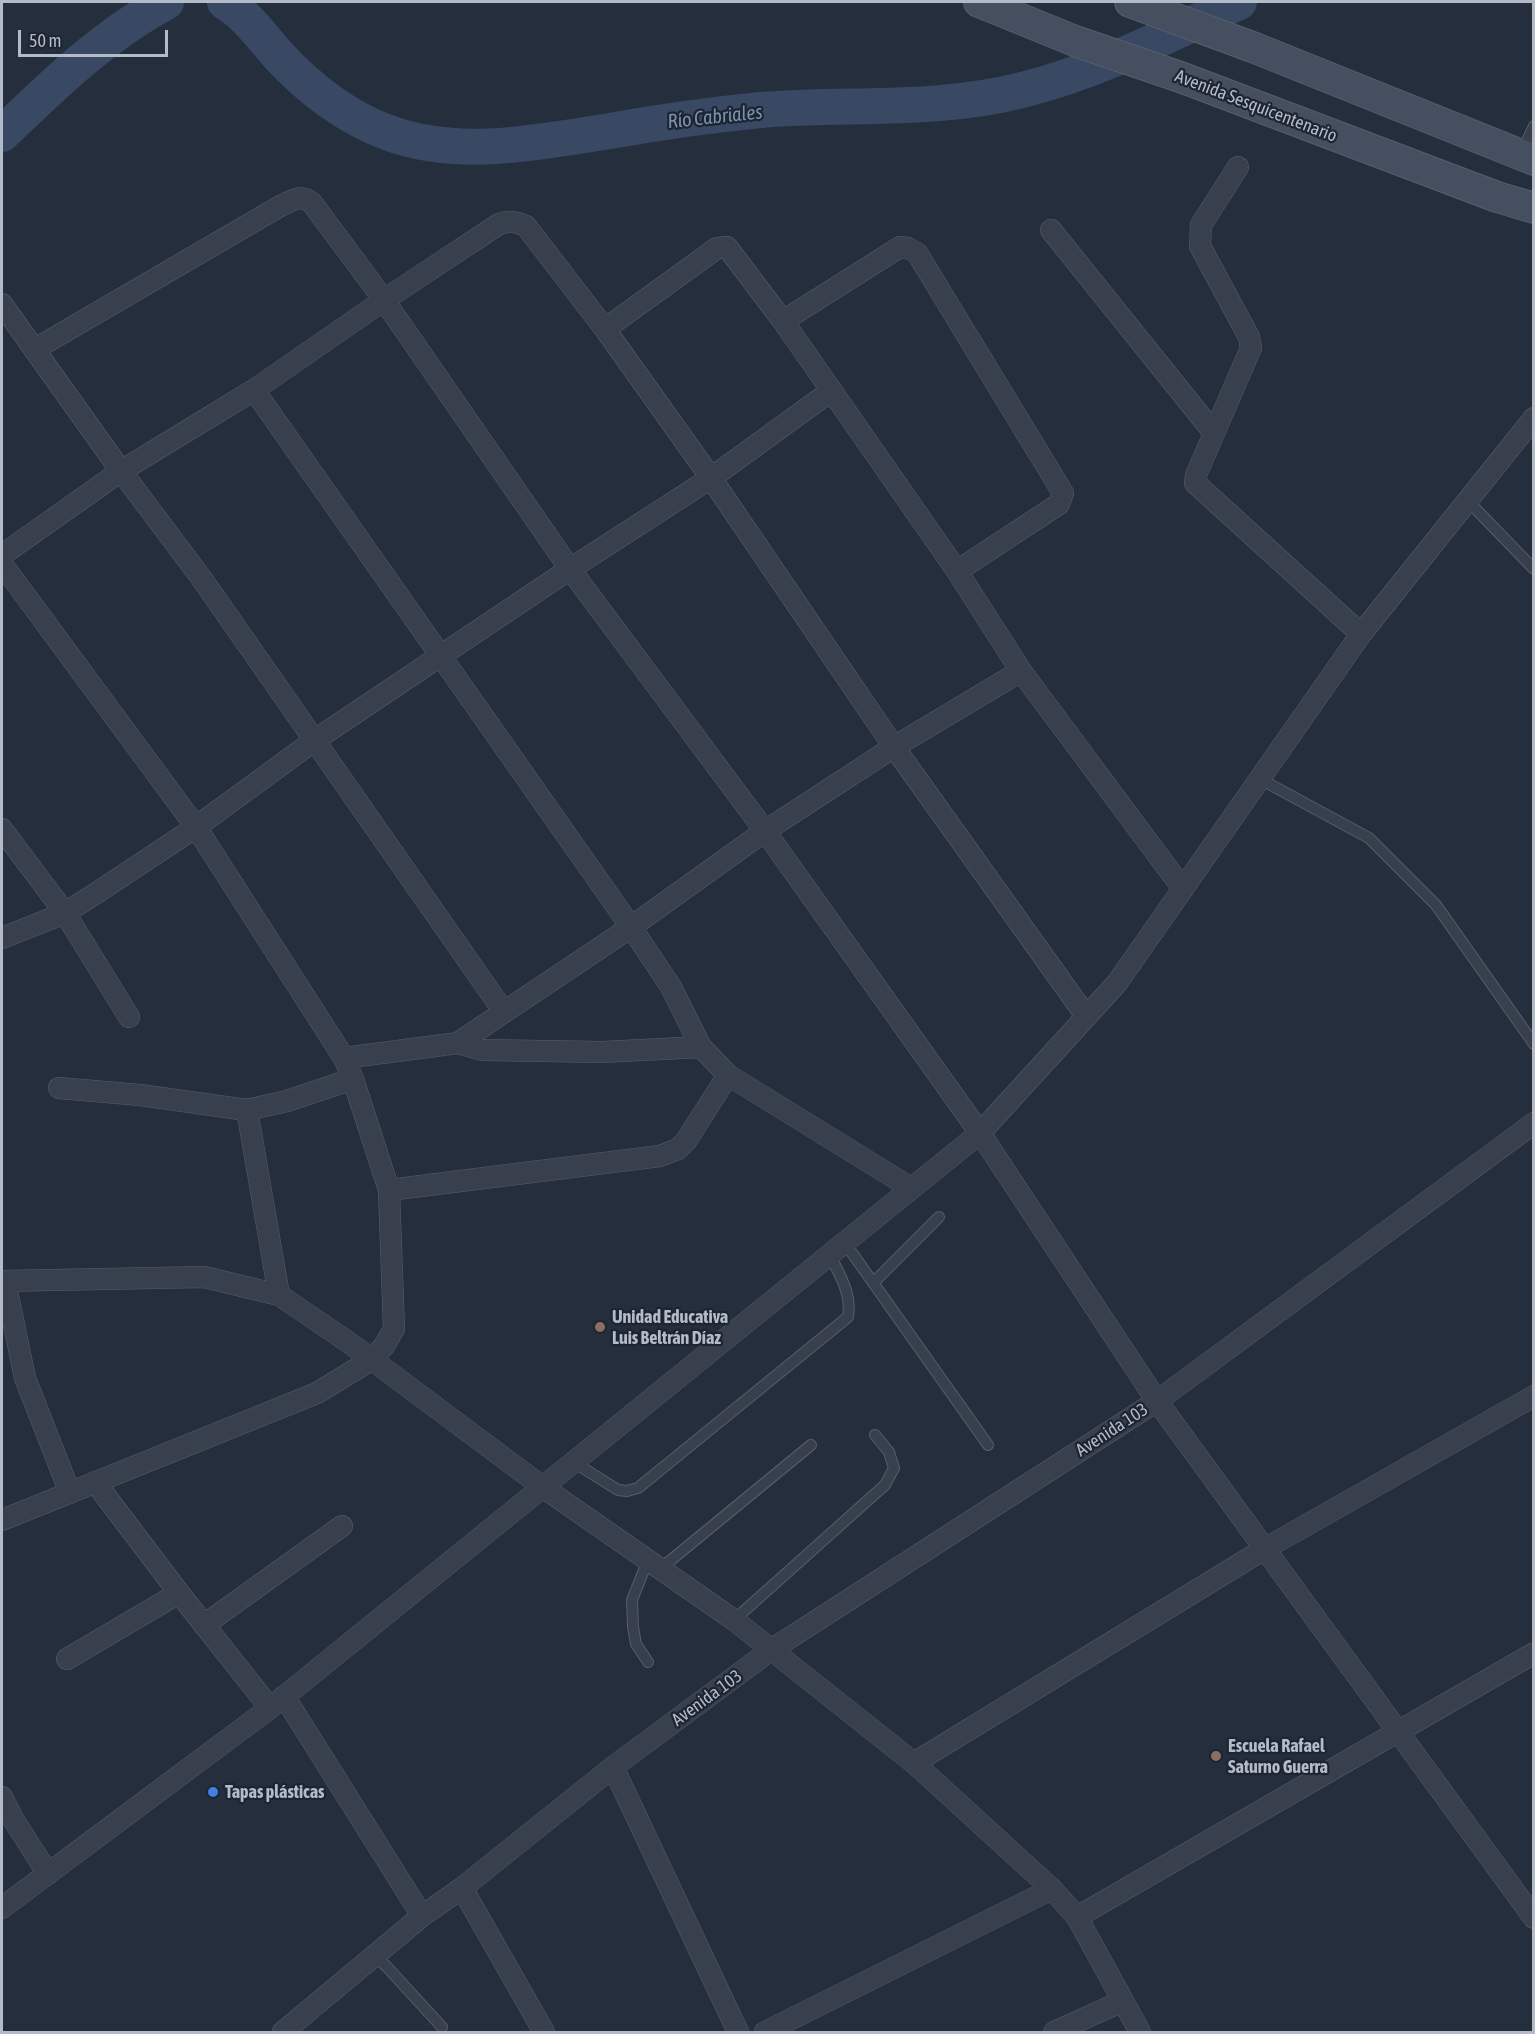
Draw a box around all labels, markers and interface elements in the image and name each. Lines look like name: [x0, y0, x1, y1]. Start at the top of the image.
scale bar: [21, 18, 171, 56]
text: 50 m: [29, 30, 61, 51]
street label: Avenida Sesquicentenario: [1172, 65, 1340, 147]
water label: Río Cabriales: [666, 100, 764, 134]
place label: Unidad Educativa Luis Beltrán Díaz: [612, 1306, 728, 1348]
marker: Unidad Educativa Luis Beltrán Díaz: [593, 1320, 607, 1334]
street label: Avenida 103: [1072, 1399, 1152, 1461]
street label: Avenida 103: [668, 1665, 746, 1731]
place label: Escuela Rafael Saturno Guerra: [1228, 1735, 1328, 1778]
marker: Escuela Rafael Saturno Guerra: [1209, 1749, 1223, 1763]
place label: Tapas plásticas: [225, 1781, 324, 1803]
marker: Tapas plásticas: [206, 1785, 220, 1799]

